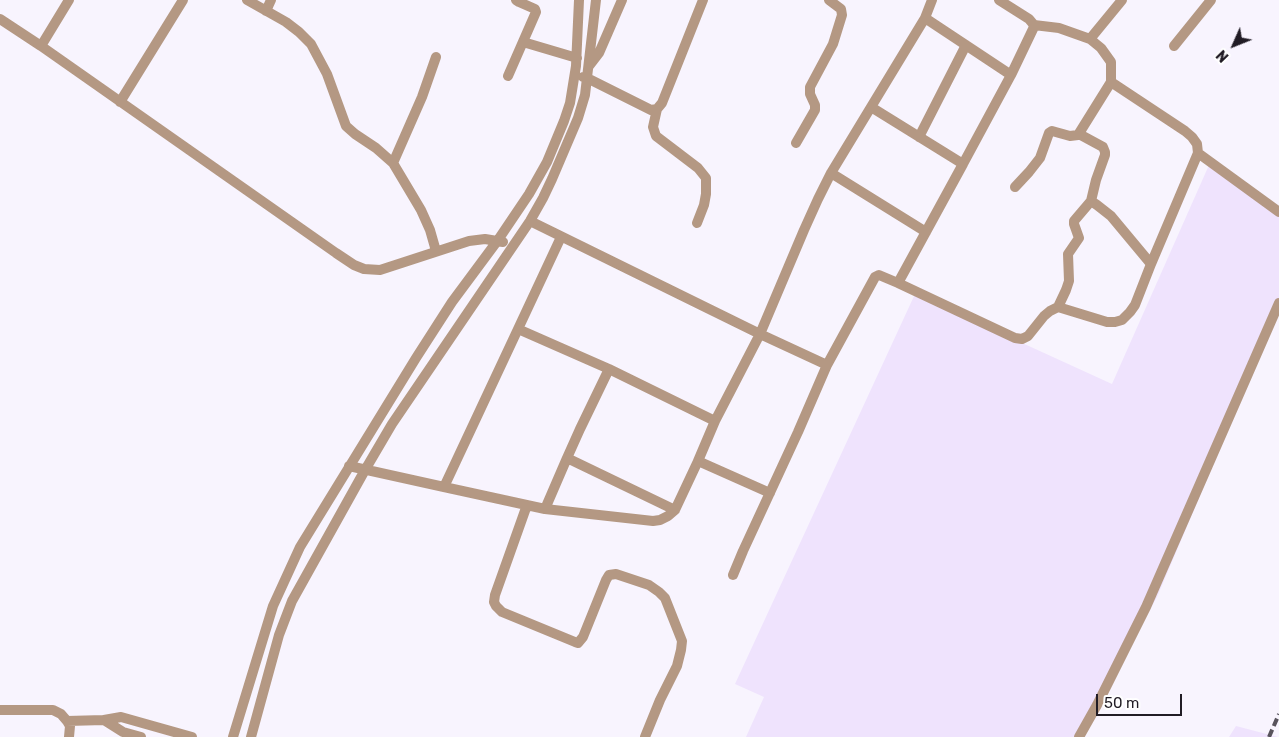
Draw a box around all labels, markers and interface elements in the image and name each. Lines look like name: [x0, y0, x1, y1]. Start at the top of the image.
north arrow: [1209, 20, 1259, 70]
text: N: [1213, 46, 1232, 65]
scale bar: [1099, 684, 1185, 716]
text: 50 m: [1104, 694, 1139, 712]

